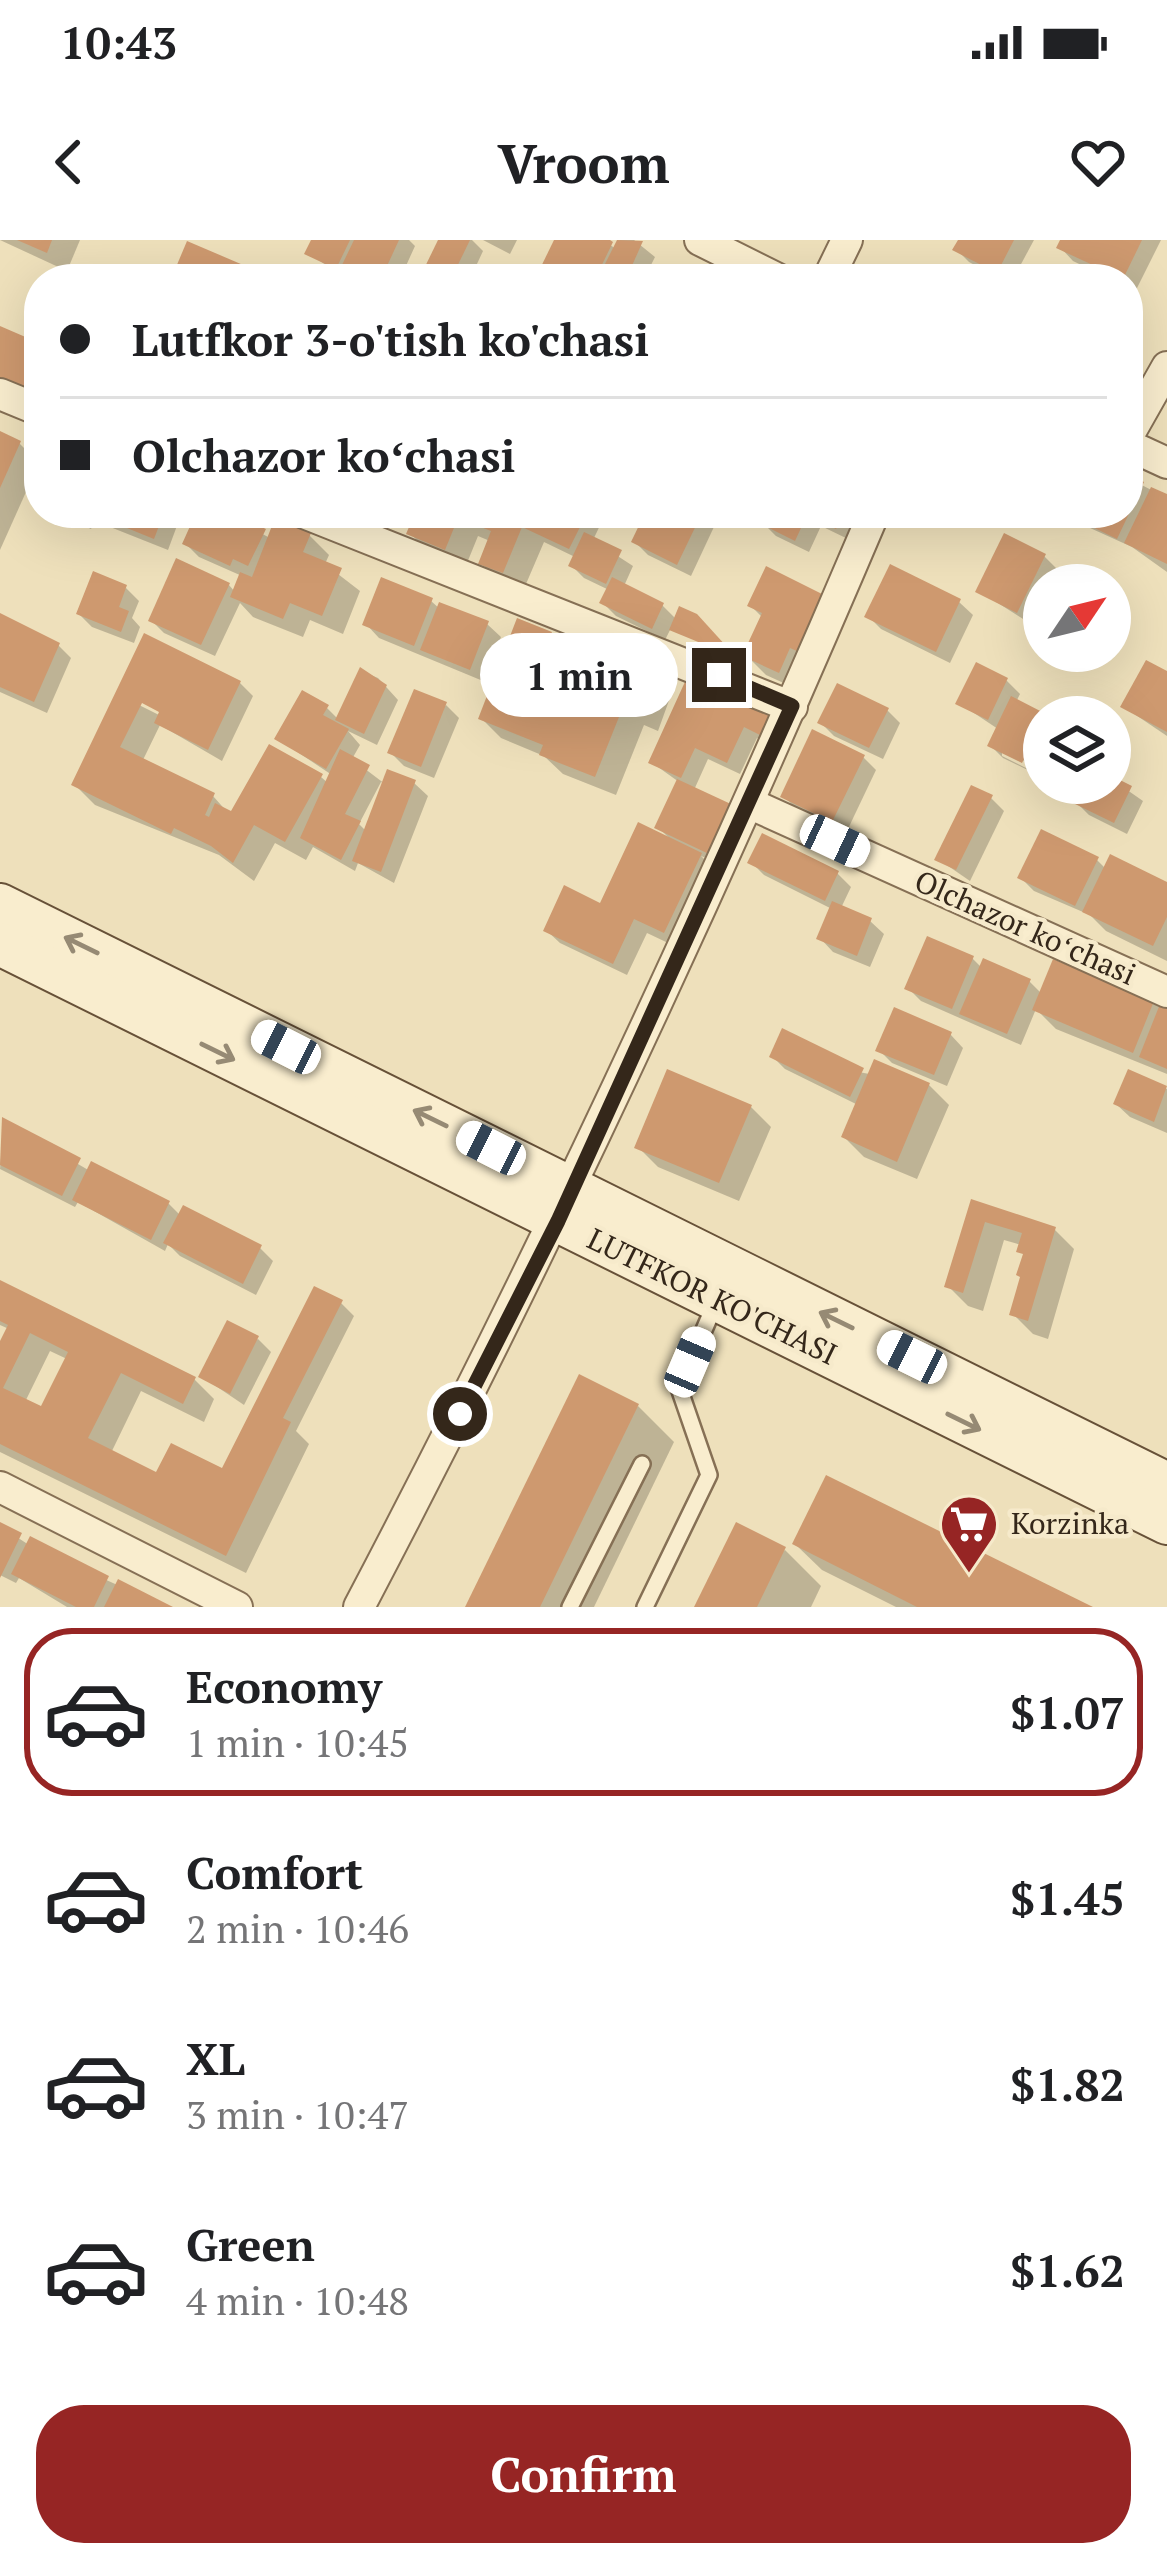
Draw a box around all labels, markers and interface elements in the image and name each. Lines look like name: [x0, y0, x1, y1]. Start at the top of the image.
text: 10:43: [60, 12, 177, 72]
text: Vroom: [497, 127, 670, 198]
icon: back: [36, 129, 102, 195]
icon: heart: [1065, 129, 1131, 195]
text: Lutfkor 3-o'tish ko'chasi: [132, 309, 649, 369]
text: Olchazor koʻchasi: [132, 425, 516, 485]
north arrow: [1023, 564, 1131, 672]
map controls: [1023, 564, 1131, 804]
callout: 1 min: [479, 633, 677, 717]
route end: [692, 648, 746, 702]
text: 1 min: [526, 649, 632, 701]
button: layers: [1023, 696, 1131, 804]
car: [795, 809, 875, 873]
street label: Olchazor koʻchasi: [909, 860, 1142, 994]
one-way arrow: [64, 932, 99, 955]
car: [246, 1015, 326, 1079]
one-way arrow: [199, 1041, 235, 1064]
one-way arrow: [413, 1106, 449, 1128]
car: [451, 1116, 531, 1180]
street label: LUTFKOR KO'CHASI: [581, 1218, 844, 1374]
one-way arrow: [819, 1307, 855, 1330]
car: [659, 1322, 721, 1402]
car: [872, 1325, 952, 1389]
route start: [433, 1387, 487, 1441]
one-way arrow: [945, 1412, 981, 1434]
supermarket icon: Korzinka: [938, 1493, 1000, 1575]
place label: Korzinka: [1011, 1503, 1129, 1543]
text: Economy: [186, 1656, 382, 1716]
icon: car: [42, 1658, 150, 1766]
text: $1.07: [1010, 1682, 1125, 1742]
text: 1 min · 10:45: [186, 1716, 409, 1768]
text: Comfort: [186, 1842, 363, 1902]
icon: car: [42, 1844, 150, 1952]
text: $1.45: [1010, 1868, 1125, 1928]
text: 2 min · 10:46: [186, 1902, 409, 1954]
text: XL: [186, 2028, 245, 2088]
icon: car: [42, 2030, 150, 2138]
text: $1.82: [1010, 2054, 1125, 2114]
text: 3 min · 10:47: [186, 2088, 409, 2140]
text: Green: [186, 2214, 315, 2274]
icon: car: [42, 2216, 150, 2324]
text: $1.62: [1010, 2240, 1125, 2300]
text: 4 min · 10:48: [186, 2274, 409, 2326]
button: Confirm: [36, 2405, 1131, 2543]

